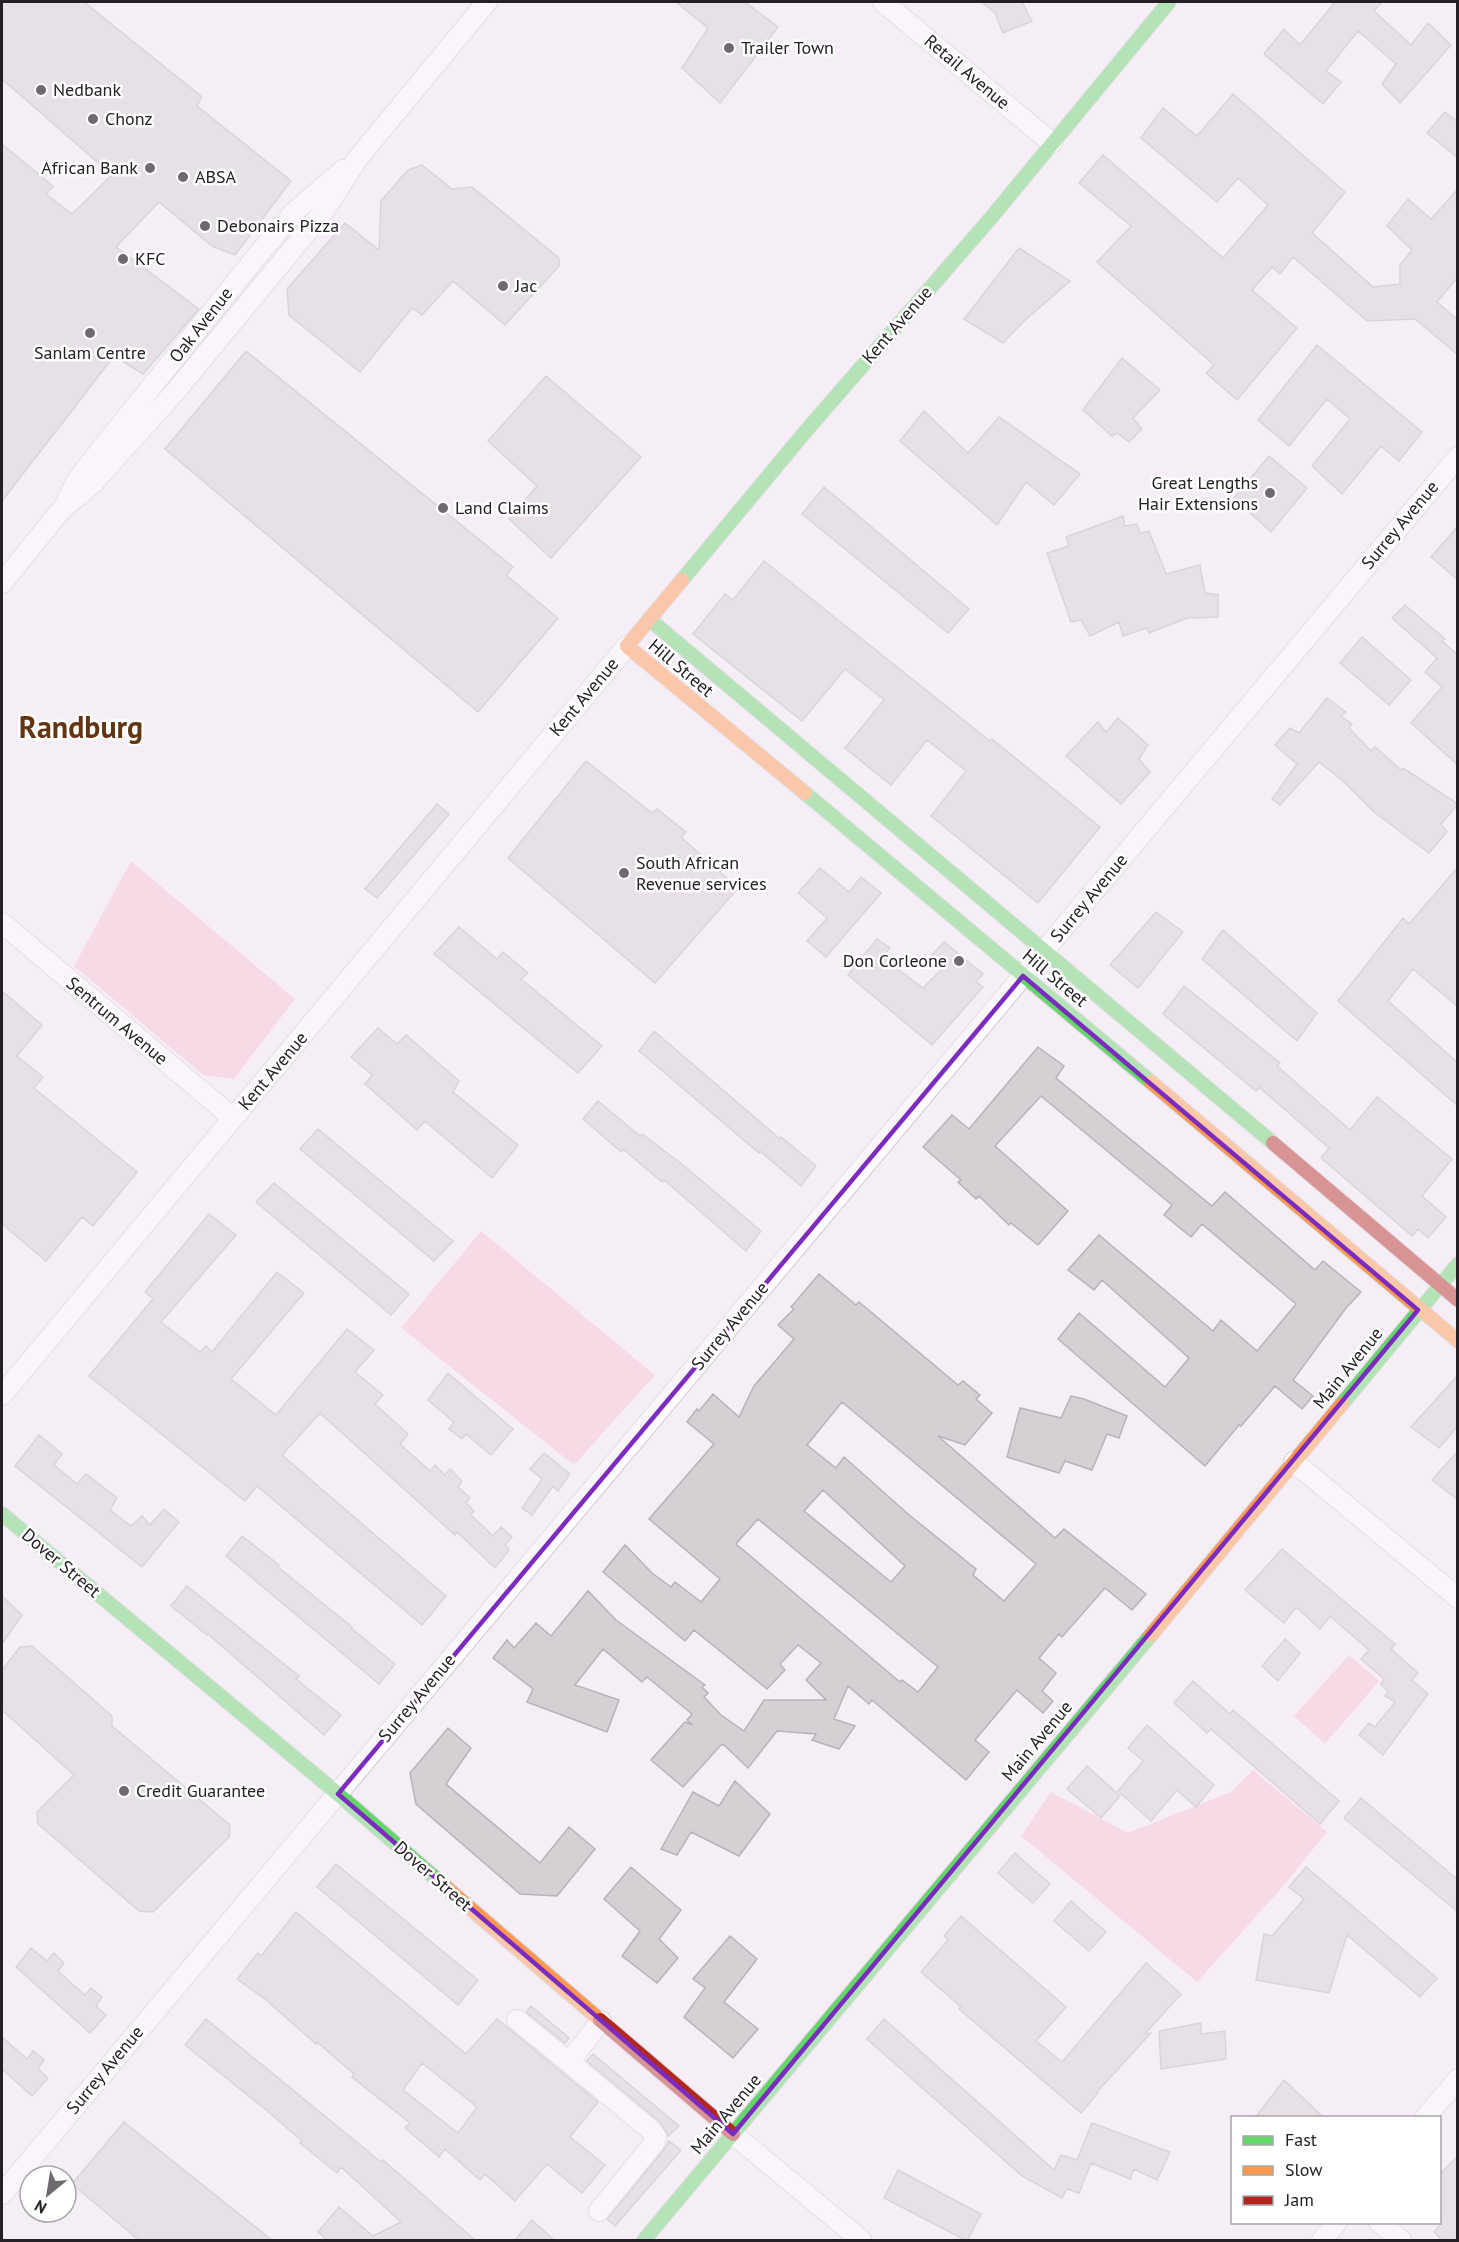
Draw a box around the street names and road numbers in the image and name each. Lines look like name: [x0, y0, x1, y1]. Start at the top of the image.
street label: Retail Avenue: [920, 29, 1015, 114]
street label: Kent Avenue: [857, 281, 937, 368]
street label: Oak Avenue: [164, 282, 237, 367]
street label: Surrey Avenue: [1356, 476, 1443, 574]
street label: Hill Street: [644, 634, 719, 702]
street label: Kent Avenue: [544, 653, 623, 741]
street label: Surrey Avenue: [1045, 849, 1132, 947]
street label: Hill Street: [1018, 944, 1093, 1012]
street label: Sentrum Avenue: [62, 971, 173, 1070]
street label: Kent Avenue: [233, 1027, 312, 1115]
street label: Surrey Avenue: [686, 1277, 773, 1375]
street label: Main Avenue: [1308, 1322, 1387, 1413]
street label: Dover Street: [17, 1523, 105, 1602]
street label: Surrey Avenue: [373, 1649, 460, 1747]
street label: Main Avenue: [996, 1696, 1077, 1786]
street label: Dover Street: [390, 1836, 477, 1916]
street label: Surrey Avenue: [61, 2021, 148, 2119]
street label: Main Avenue: [685, 2069, 766, 2159]

